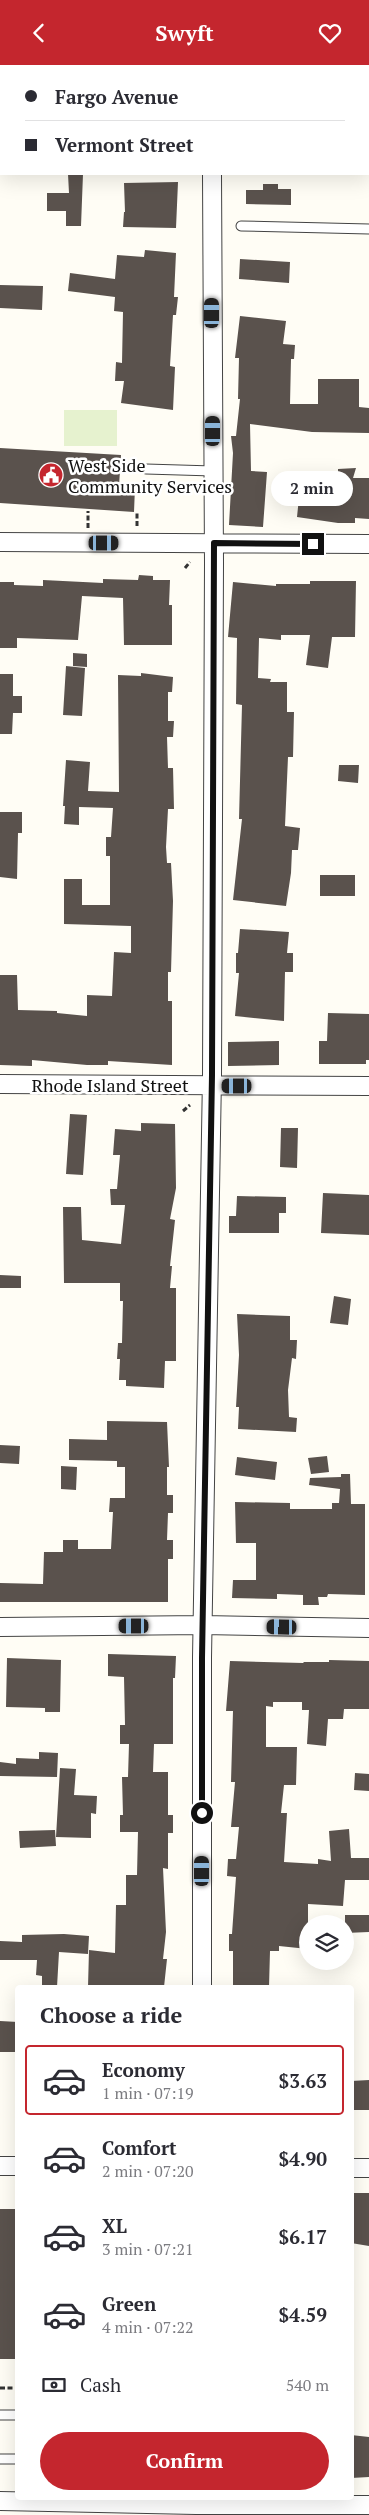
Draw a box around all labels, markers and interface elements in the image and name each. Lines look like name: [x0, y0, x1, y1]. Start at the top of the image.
text: Swyft: [155, 18, 214, 47]
icon: back: [25, 19, 53, 47]
icon: heart: [316, 19, 344, 47]
text: Fargo Avenue: [55, 84, 178, 109]
text: Vermont Street: [55, 132, 194, 157]
car: [204, 298, 219, 328]
car: [205, 416, 220, 446]
place label: West Side Community Services: [68, 453, 232, 498]
public building icon: West Side Community Services: [38, 462, 64, 488]
callout: 2 min: [272, 471, 354, 507]
text: 2 min: [290, 477, 334, 499]
route end: [302, 533, 324, 555]
car: [89, 536, 119, 551]
street label: Rhode Island Street: [31, 1073, 189, 1097]
car: [222, 1079, 252, 1094]
car: [119, 1619, 149, 1634]
car: [266, 1619, 297, 1635]
route start: [191, 1802, 213, 1824]
car: [194, 1856, 209, 1886]
map controls: [299, 1915, 354, 1970]
button: layers: [299, 1915, 354, 1970]
text: Choose a ride: [40, 2000, 182, 2029]
text: Economy: [102, 2057, 185, 2082]
icon: car: [42, 2058, 87, 2103]
text: $3.63: [278, 2068, 327, 2093]
text: 1 min · 07:19: [102, 2082, 194, 2104]
text: Comfort: [102, 2135, 177, 2160]
icon: car: [42, 2136, 87, 2181]
text: $4.90: [278, 2146, 327, 2171]
text: 2 min · 07:20: [102, 2160, 194, 2182]
text: XL: [102, 2213, 127, 2238]
icon: car: [42, 2214, 87, 2259]
text: $6.17: [278, 2224, 327, 2249]
text: 3 min · 07:21: [102, 2238, 194, 2260]
text: Green: [102, 2291, 156, 2316]
icon: car: [42, 2292, 87, 2337]
text: $4.59: [278, 2302, 327, 2327]
text: 4 min · 07:22: [102, 2316, 194, 2338]
icon: cash: [40, 2371, 68, 2399]
text: Cash: [80, 2372, 121, 2397]
text: 540 m: [286, 2374, 329, 2396]
button: Confirm: [40, 2432, 329, 2490]

